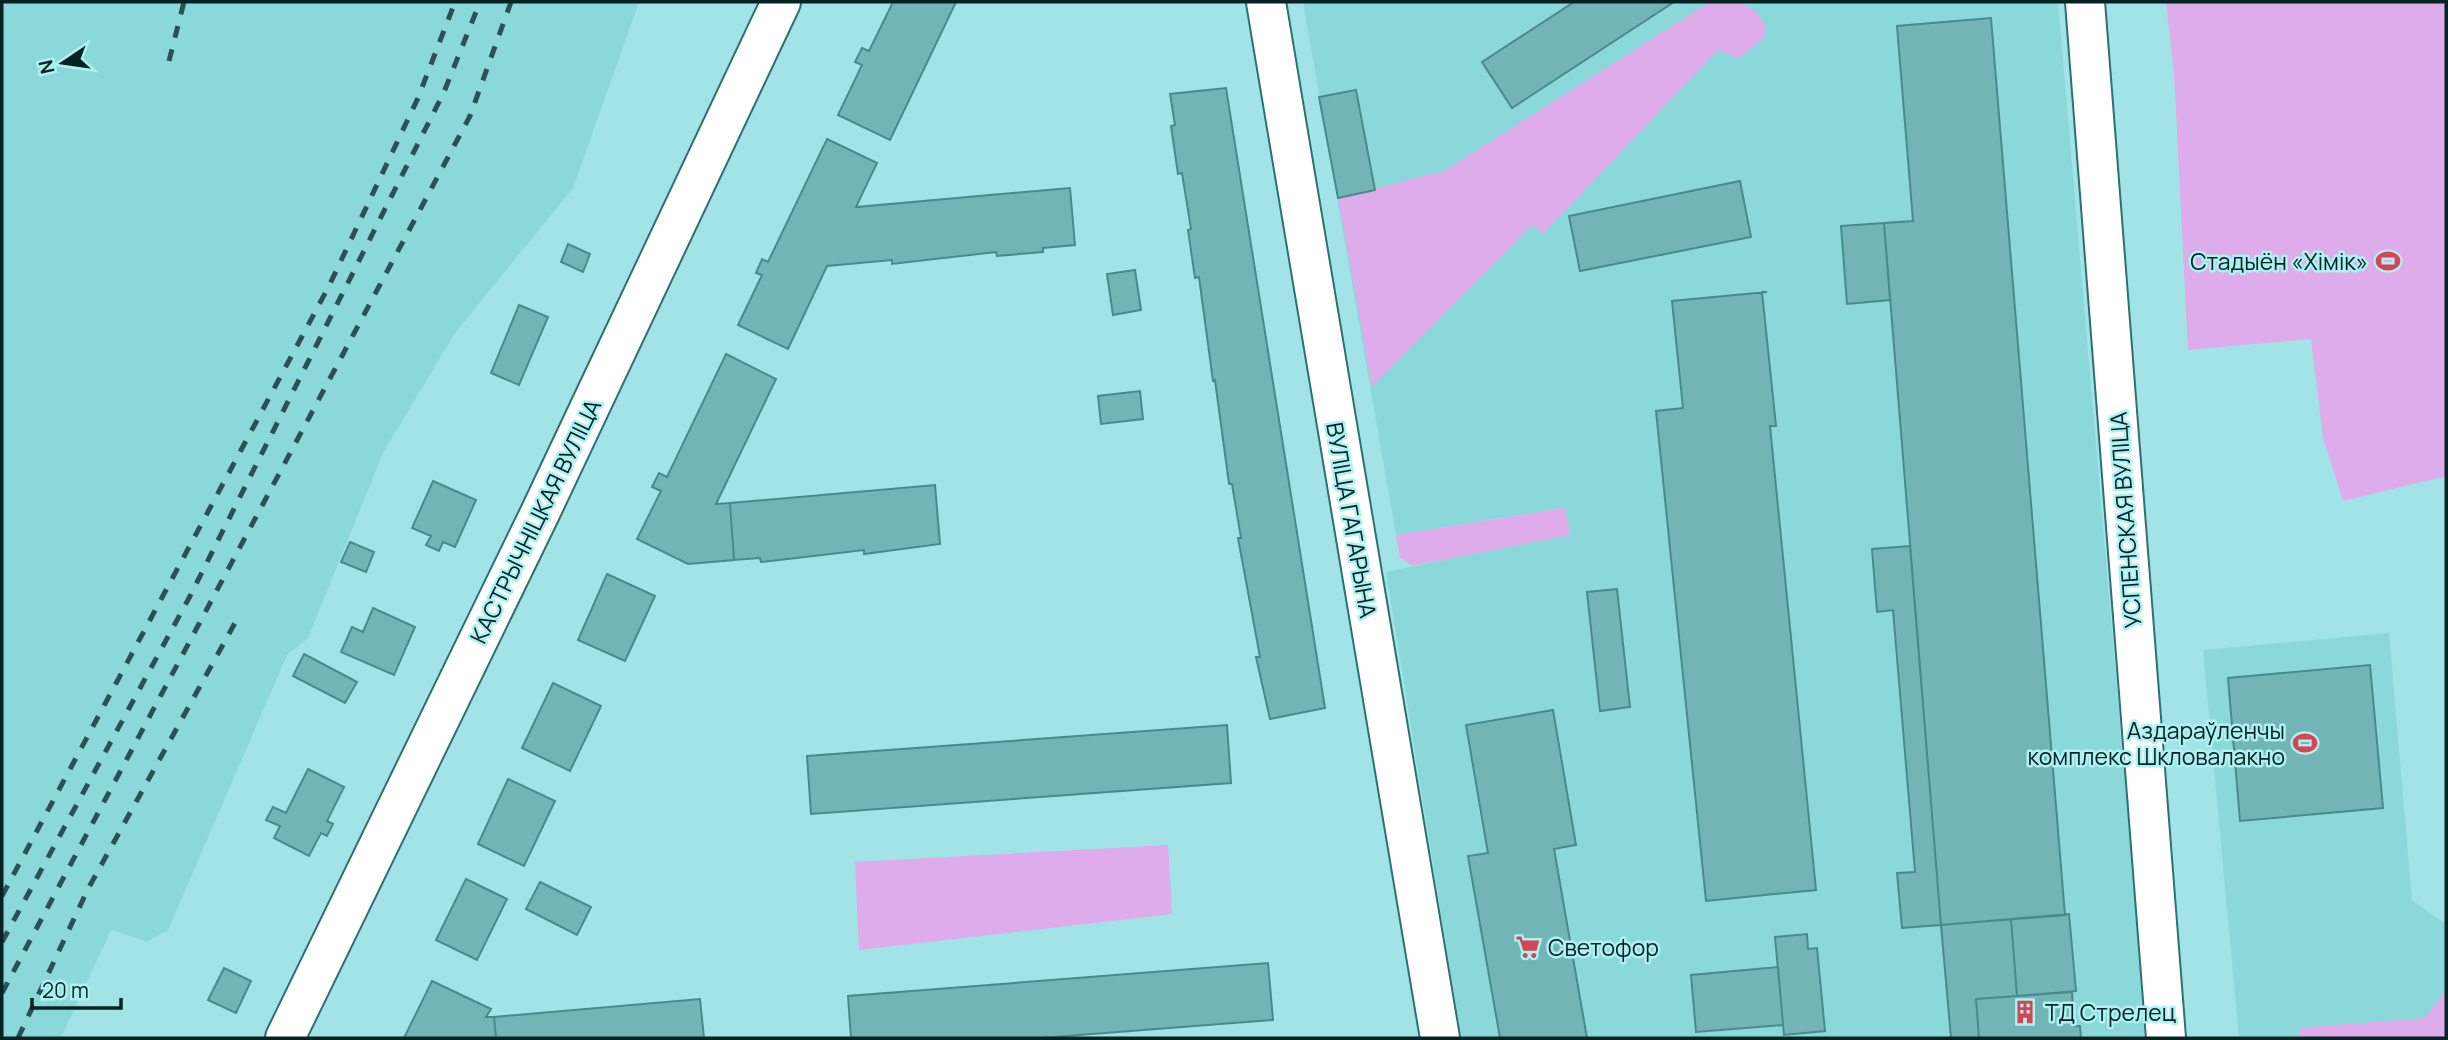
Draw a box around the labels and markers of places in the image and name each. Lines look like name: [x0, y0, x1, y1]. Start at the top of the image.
place label: Стадыён «Хімік»: [2190, 245, 2368, 277]
sports icon: Стадыён «Хімік»: [2374, 247, 2402, 275]
place label: Аздараўленчы комплекс Шкловалакно: [2027, 714, 2285, 772]
sports icon: Аздараўленчы комплекс Шкловалакно: [2291, 729, 2319, 757]
place label: Светофор: [1548, 931, 1659, 963]
supermarket icon: Светофор: [1514, 933, 1542, 961]
place label: ТД Стрелец: [2045, 996, 2176, 1028]
building icon: ТД Стрелец: [2011, 998, 2039, 1026]

